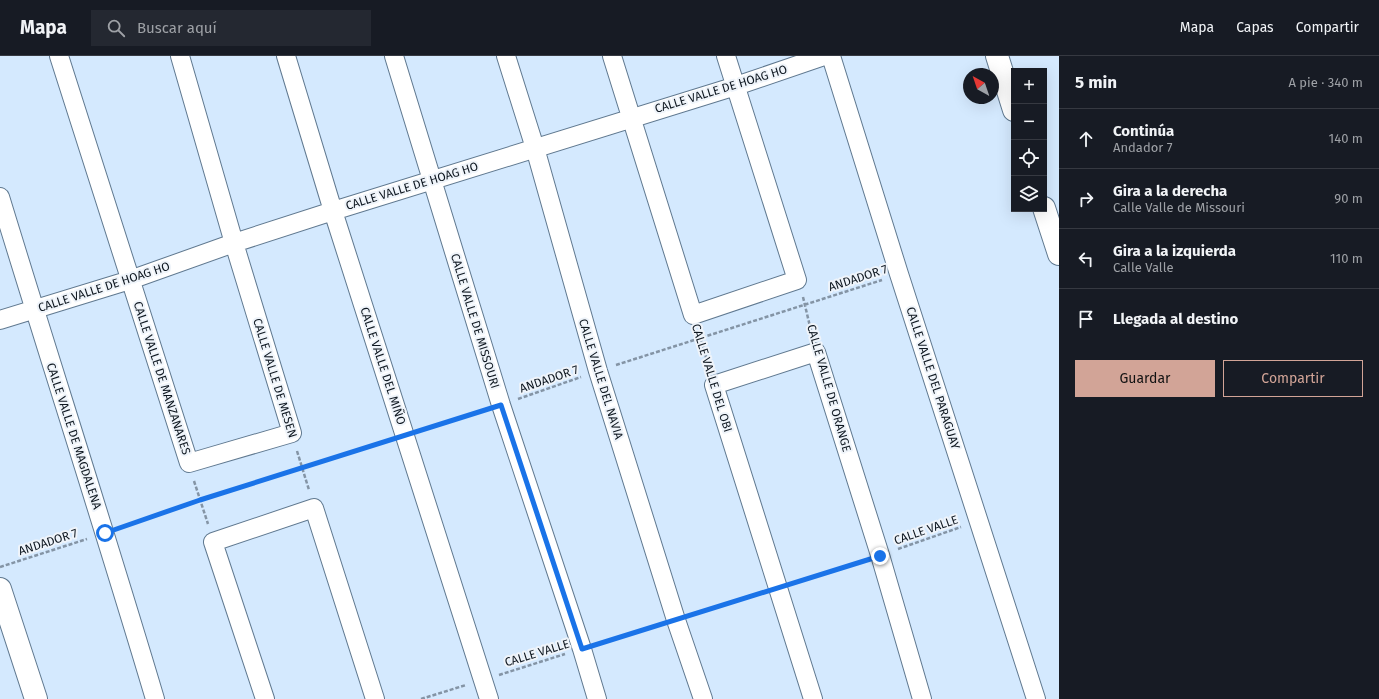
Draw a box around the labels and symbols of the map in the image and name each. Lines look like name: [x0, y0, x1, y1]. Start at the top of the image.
street label: CALLE VALLE DE HOAG HO: [653, 62, 789, 116]
north arrow: [963, 68, 999, 104]
street label: CALLE VALLE DE HOAG HO: [344, 159, 480, 213]
street label: CALLE VALLE DE MISSOURI: [448, 252, 502, 390]
street label: CALLE VALLE DE HOAG HO: [36, 259, 172, 315]
street label: ANDADOR 7: [827, 262, 889, 294]
street label: CALLE VALLE DE MANZANARES: [131, 300, 194, 457]
street label: CALLE VALLE DEL MIÑO: [357, 305, 410, 427]
street label: CALLE VALLE DEL PARAGUAY: [903, 305, 963, 451]
street label: CALLE VALLE DE MESEN: [250, 317, 300, 439]
street label: CALLE VALLE DEL NAVIA: [576, 317, 626, 441]
street label: CALLE VALLE DEL OBI: [689, 322, 735, 434]
street label: CALLE VALLE DE ORANGE: [804, 323, 854, 453]
street label: CALLE VALLE DE MAGDALENA: [44, 361, 104, 511]
street label: ANDADOR 7: [518, 362, 580, 396]
street label: CALLE VALLE: [892, 512, 960, 548]
route start: [96, 524, 114, 542]
street label: ANDADOR 7: [17, 526, 79, 558]
route end: [871, 547, 889, 565]
street label: CALLE VALLE: [503, 637, 571, 669]

